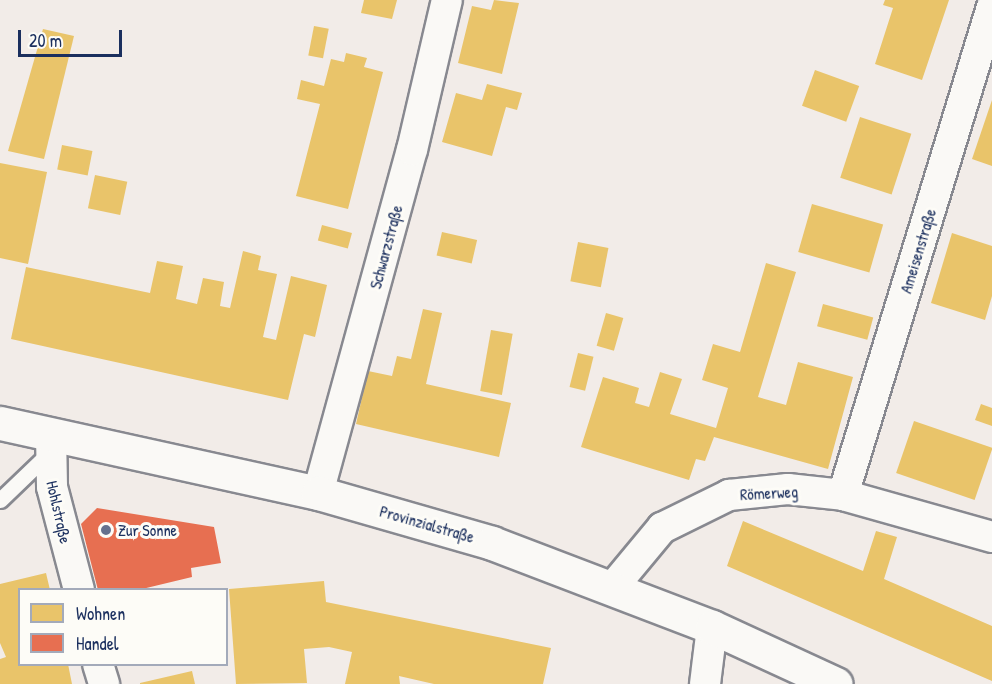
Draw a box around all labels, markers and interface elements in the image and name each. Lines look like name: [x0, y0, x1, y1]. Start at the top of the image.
scale bar: [21, 18, 124, 56]
text: 20 m: [29, 28, 62, 53]
street label: Schwarzstraße: [366, 203, 406, 291]
street label: Ameisenstraße: [896, 206, 940, 296]
street label: Hohlstraße: [42, 479, 76, 545]
street label: Römerweg: [740, 482, 798, 504]
street label: Provinzialstraße: [378, 501, 476, 547]
place label: Zur Sonne: [118, 520, 177, 540]
marker: Zur Sonne: [99, 523, 113, 537]
legend: [18, 588, 228, 666]
text: Wohnen: [76, 601, 125, 626]
text: Handel: [76, 631, 119, 656]

